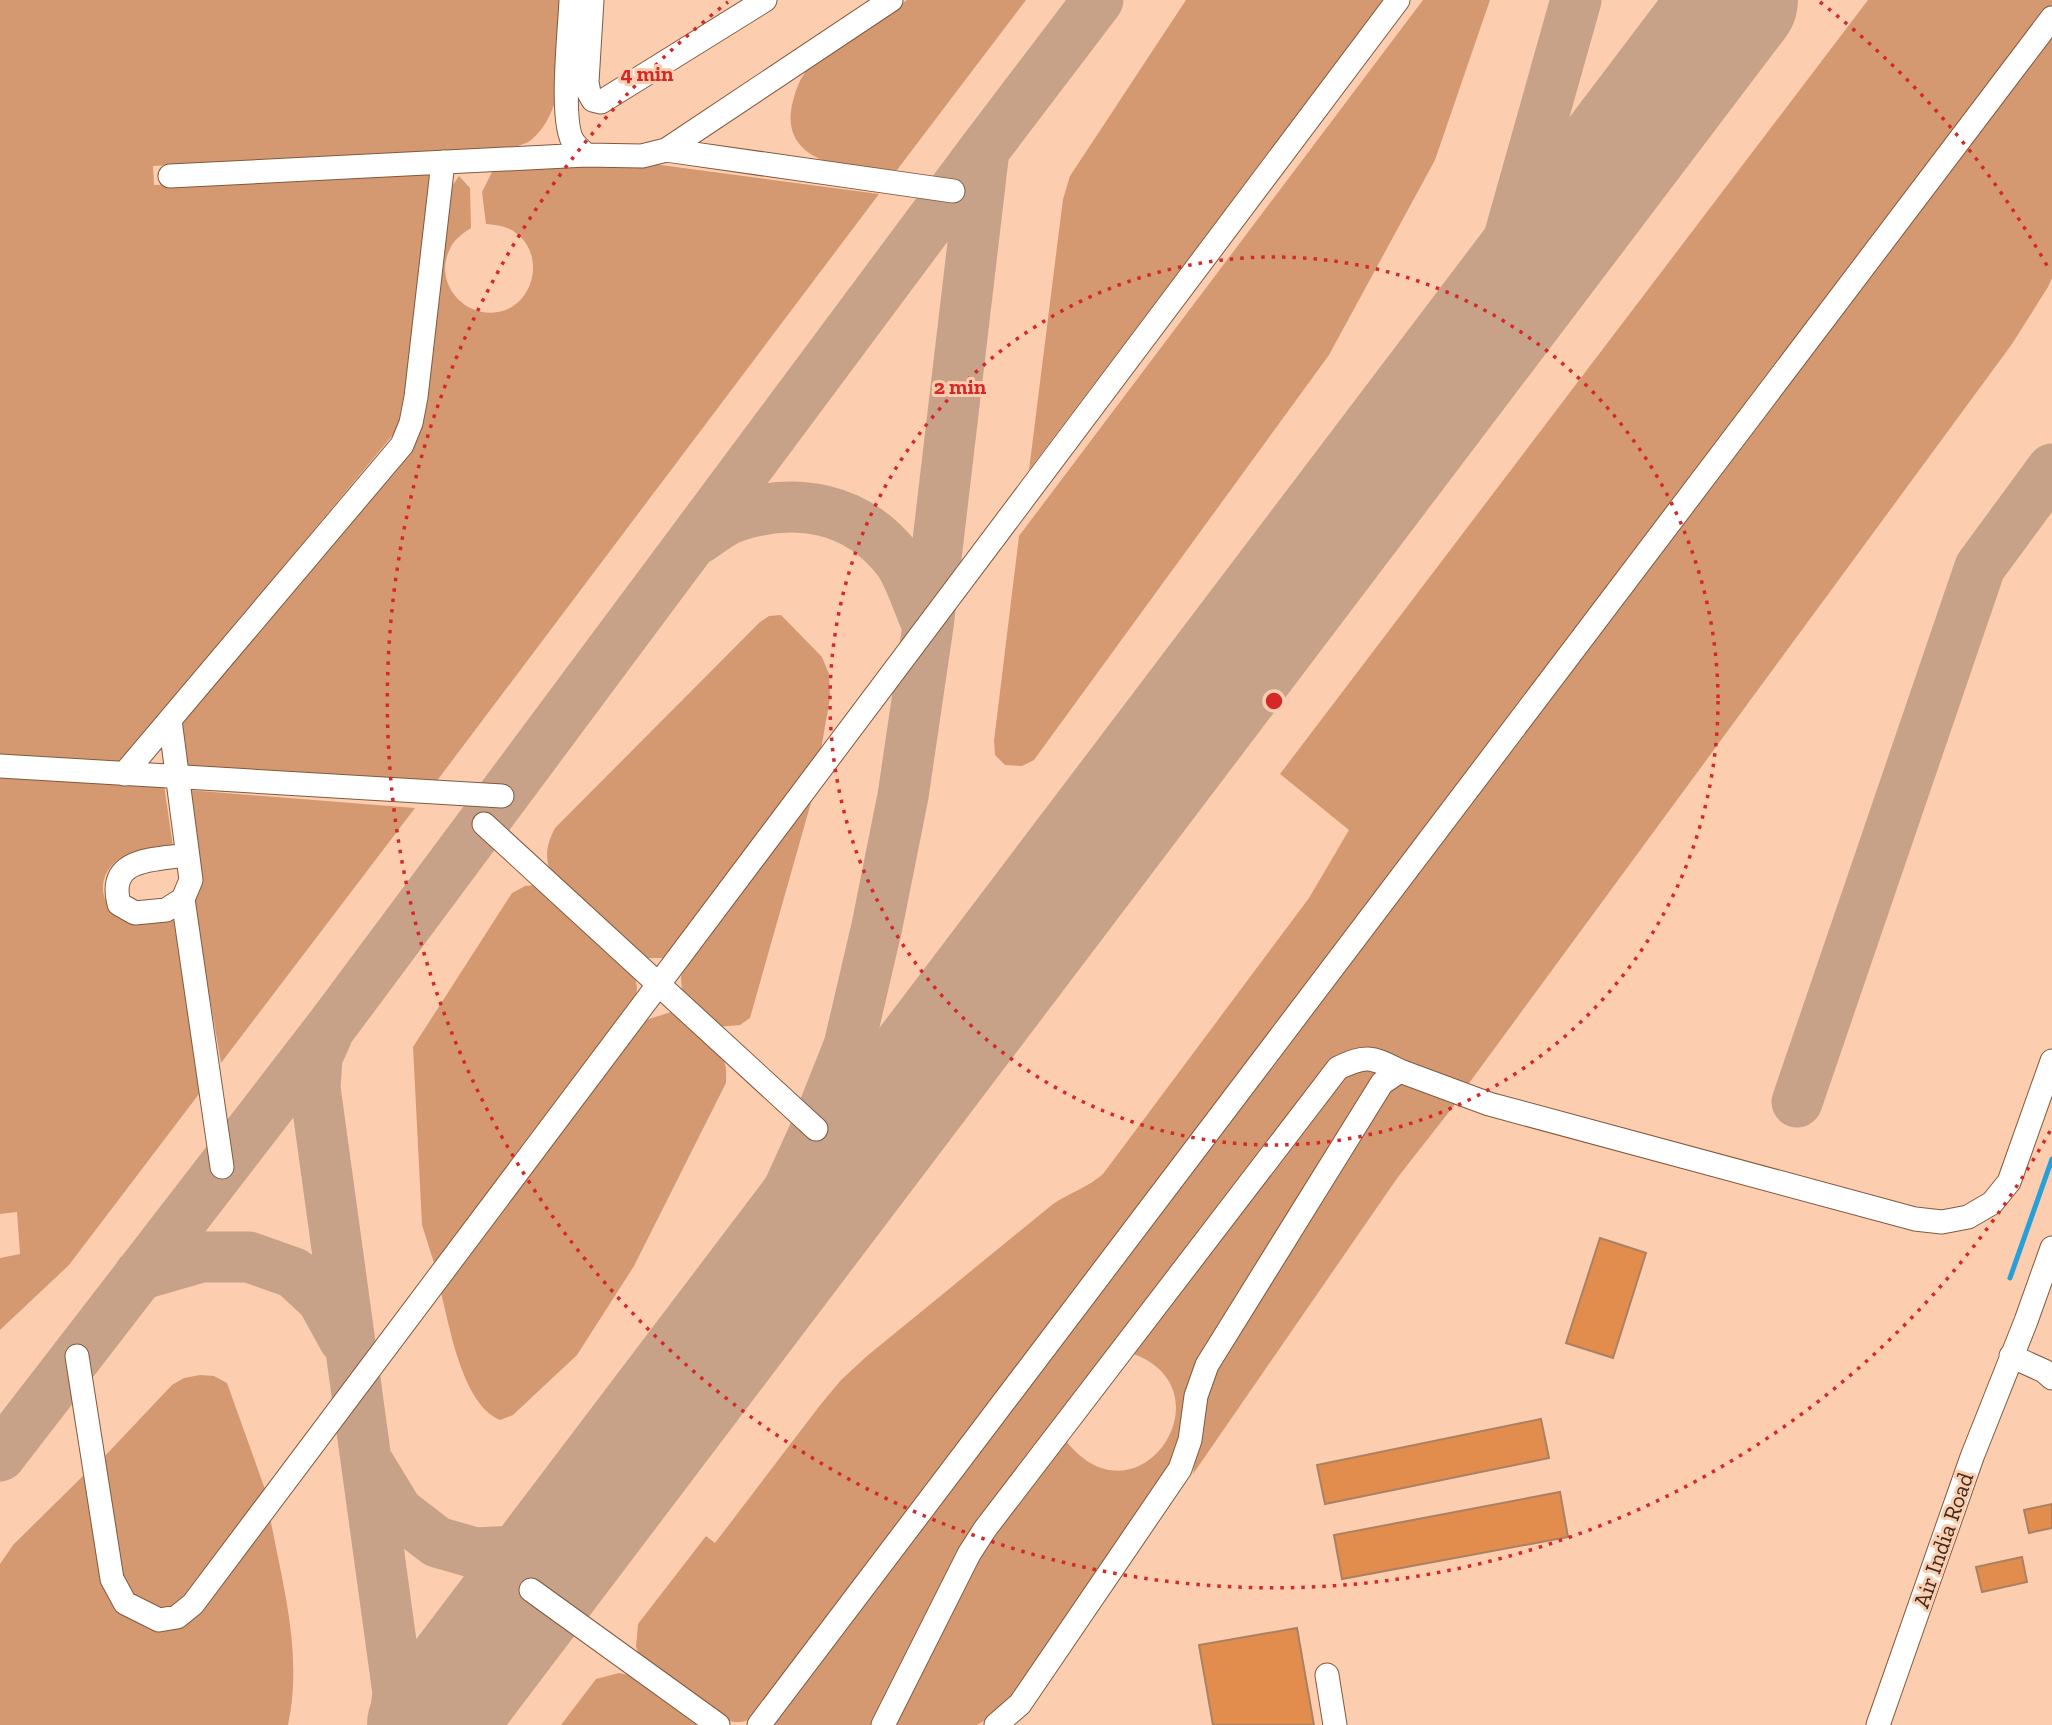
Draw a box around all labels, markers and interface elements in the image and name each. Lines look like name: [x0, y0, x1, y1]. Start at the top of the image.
text: 4 min: [620, 61, 674, 86]
text: 2 min: [934, 374, 987, 399]
centre of rings: [1262, 689, 1286, 713]
street label: Air India Road: [1907, 1468, 1979, 1611]

